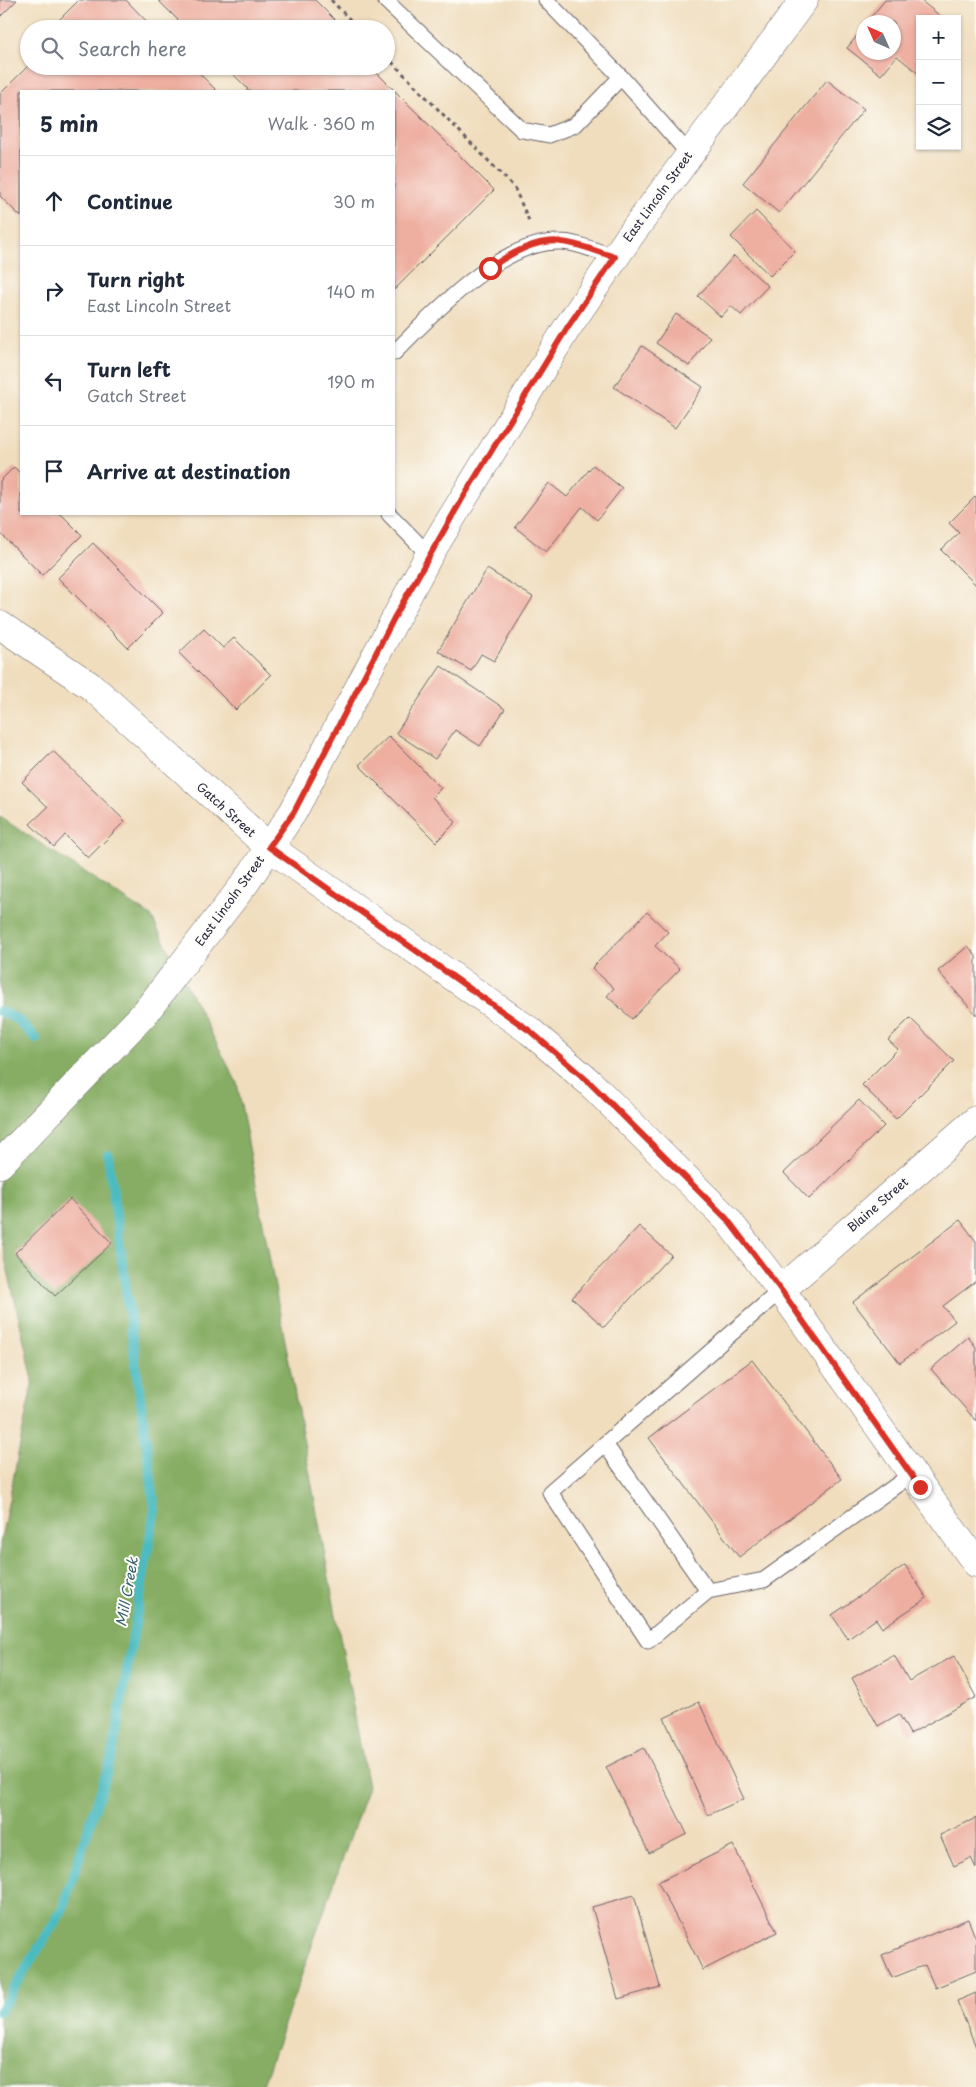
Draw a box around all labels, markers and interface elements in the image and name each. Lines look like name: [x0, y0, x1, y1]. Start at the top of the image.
north arrow: [856, 15, 901, 60]
map controls: [916, 15, 961, 150]
button: +: [916, 15, 961, 60]
search box: [20, 20, 395, 75]
icon: search: [38, 34, 66, 62]
text: Search here: [78, 34, 187, 62]
button: −: [916, 60, 961, 105]
button: layers: [916, 105, 961, 150]
text: 5 min: [40, 107, 98, 139]
text: Walk · 360 m: [268, 111, 375, 135]
street label: East Lincoln Street: [618, 147, 696, 245]
icon: ahead: [40, 187, 68, 215]
text: Continue: [87, 187, 173, 215]
text: 30 m: [333, 189, 375, 213]
route start: [479, 257, 502, 280]
text: Turn right: [87, 265, 185, 293]
icon: right: [40, 277, 68, 305]
text: 140 m: [327, 279, 375, 303]
text: East Lincoln Street: [87, 293, 231, 317]
text: Turn left: [87, 355, 171, 383]
icon: left: [40, 367, 68, 395]
text: 190 m: [327, 369, 375, 393]
text: Gatch Street: [87, 383, 186, 407]
icon: arrive: [40, 457, 68, 485]
text: Arrive at destination: [87, 457, 291, 485]
street label: Gatch Street: [193, 778, 260, 841]
street label: East Lincoln Street: [190, 851, 268, 949]
street label: Blaine Street: [843, 1173, 912, 1236]
route end: [909, 1476, 932, 1499]
water label: Mill Creek: [110, 1554, 143, 1628]

